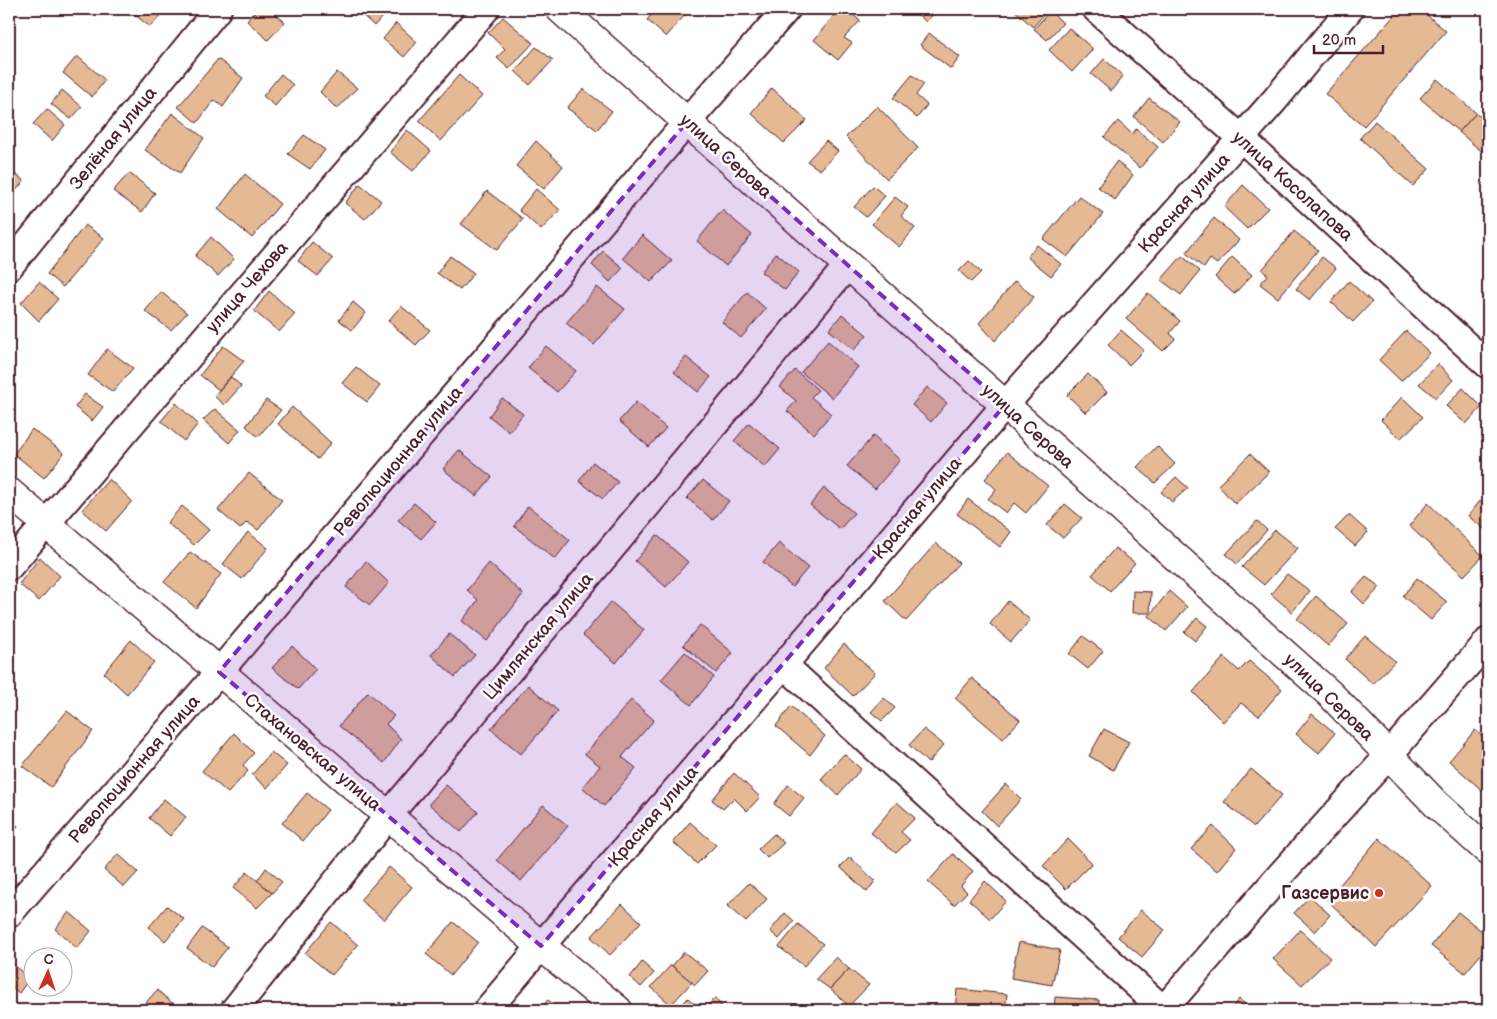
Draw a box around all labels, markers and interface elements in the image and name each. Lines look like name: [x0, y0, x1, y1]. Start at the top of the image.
scale bar: [1314, 22, 1383, 54]
text: 20 m: [1322, 31, 1356, 50]
street label: Зелёная улица: [66, 82, 161, 194]
street label: улица Серова: [675, 110, 776, 203]
street label: улица Косолапова: [1228, 127, 1357, 246]
street label: Красная улица: [1134, 149, 1235, 257]
street label: улица Чехова: [202, 237, 293, 337]
street label: улица Серова: [977, 380, 1078, 473]
street label: Революционная улица: [329, 382, 468, 541]
street label: Красная улица: [869, 453, 966, 564]
street label: Цимлянская улица: [479, 568, 598, 704]
street label: улица Серова: [1279, 649, 1378, 746]
street label: Стахановская улица: [240, 689, 386, 816]
street label: Революционная улица: [64, 691, 205, 848]
street label: Красная улица: [604, 761, 703, 871]
place label: Газсервис: [1281, 883, 1369, 904]
marker: Газсервис: [1373, 887, 1385, 899]
north arrow: [22, 946, 72, 996]
text: С: [43, 951, 54, 968]

